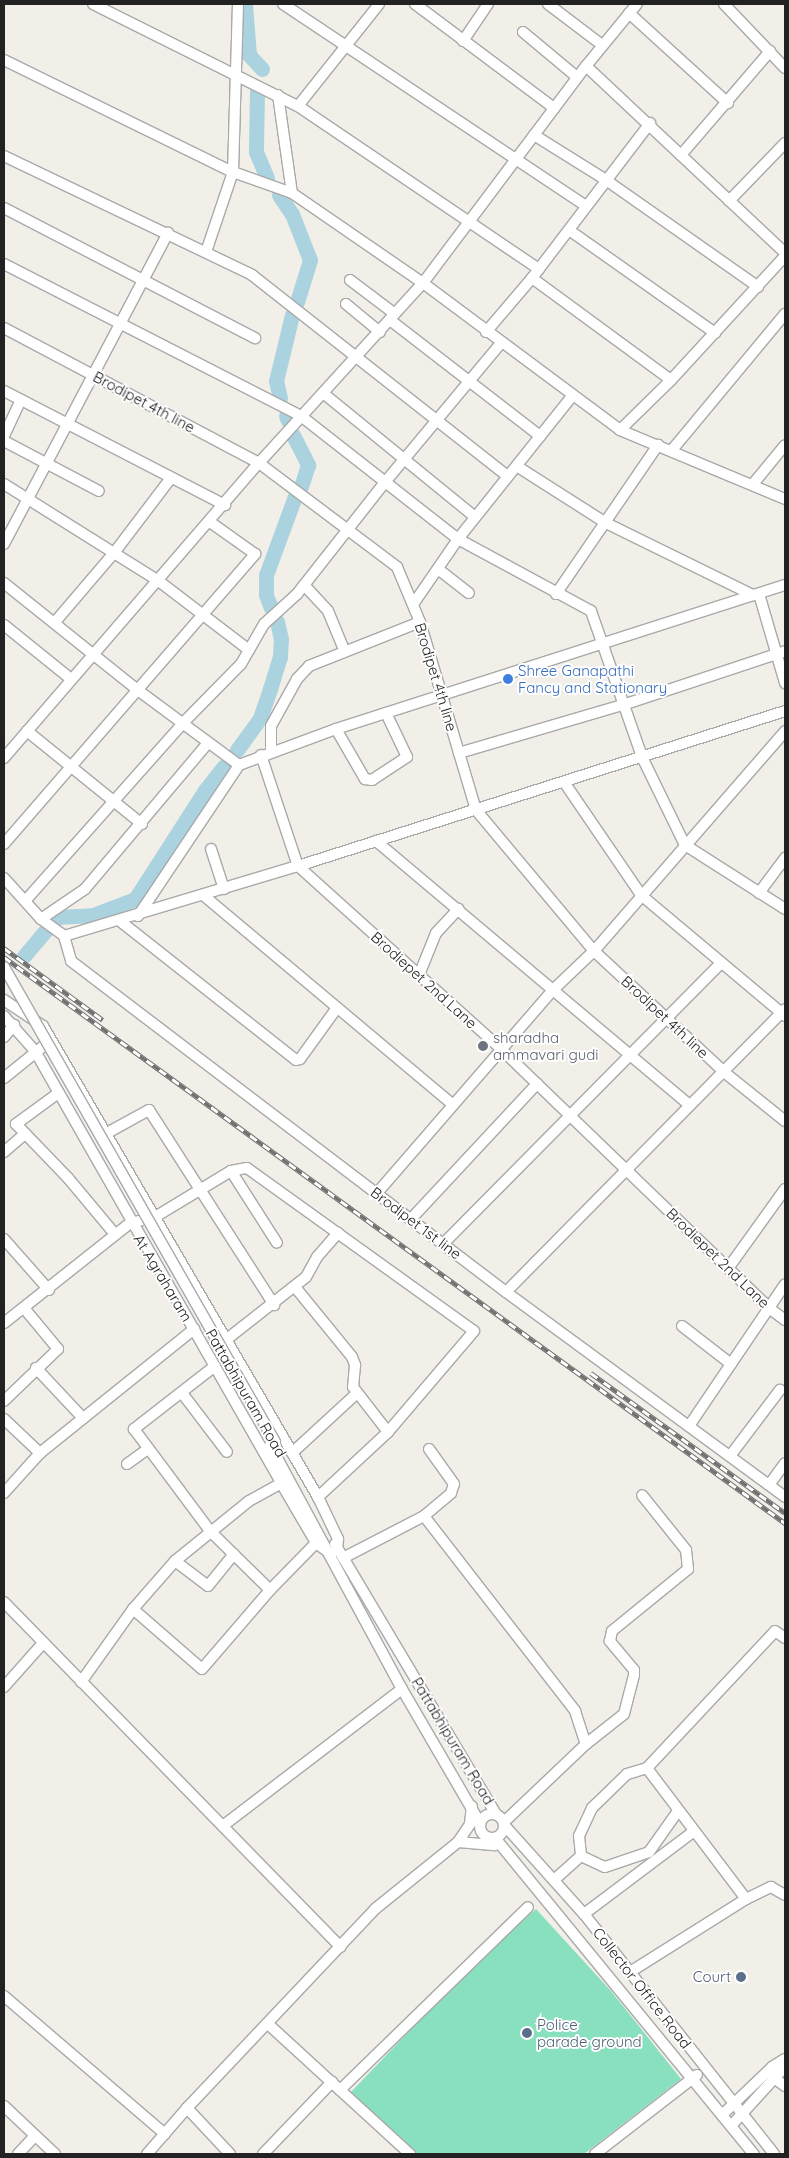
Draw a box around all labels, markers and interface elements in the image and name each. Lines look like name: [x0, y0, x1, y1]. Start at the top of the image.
street label: Brodipet 4th line: [90, 368, 198, 436]
street label: Brodipet 4th line: [411, 620, 461, 734]
place label: Shree Ganapathi Fancy and Stationary: [518, 661, 667, 696]
marker: Shree Ganapathi Fancy and Stationary: [502, 673, 514, 685]
street label: Brodiepet 2nd Lane: [367, 928, 481, 1032]
street label: Brodipet 4th line: [618, 972, 712, 1062]
place label: sharadha ammavari gudi: [493, 1028, 599, 1063]
marker: sharadha ammavari gudi: [477, 1040, 489, 1052]
street label: Brodipet 1st line: [367, 1183, 465, 1263]
street label: Brodiepet 2nd Lane: [663, 1204, 773, 1312]
street label: At Agraharam: [130, 1231, 196, 1325]
street label: Pattabhipuram Road: [202, 1326, 290, 1460]
street label: Pattabhipuram Road: [408, 1674, 498, 1808]
street label: Collector Office Road: [589, 1924, 695, 2052]
place label: Court: [693, 1968, 731, 1986]
marker: Court: [735, 1971, 747, 1983]
place label: Police parade ground: [537, 2015, 642, 2050]
marker: Police parade ground: [521, 2027, 533, 2039]

